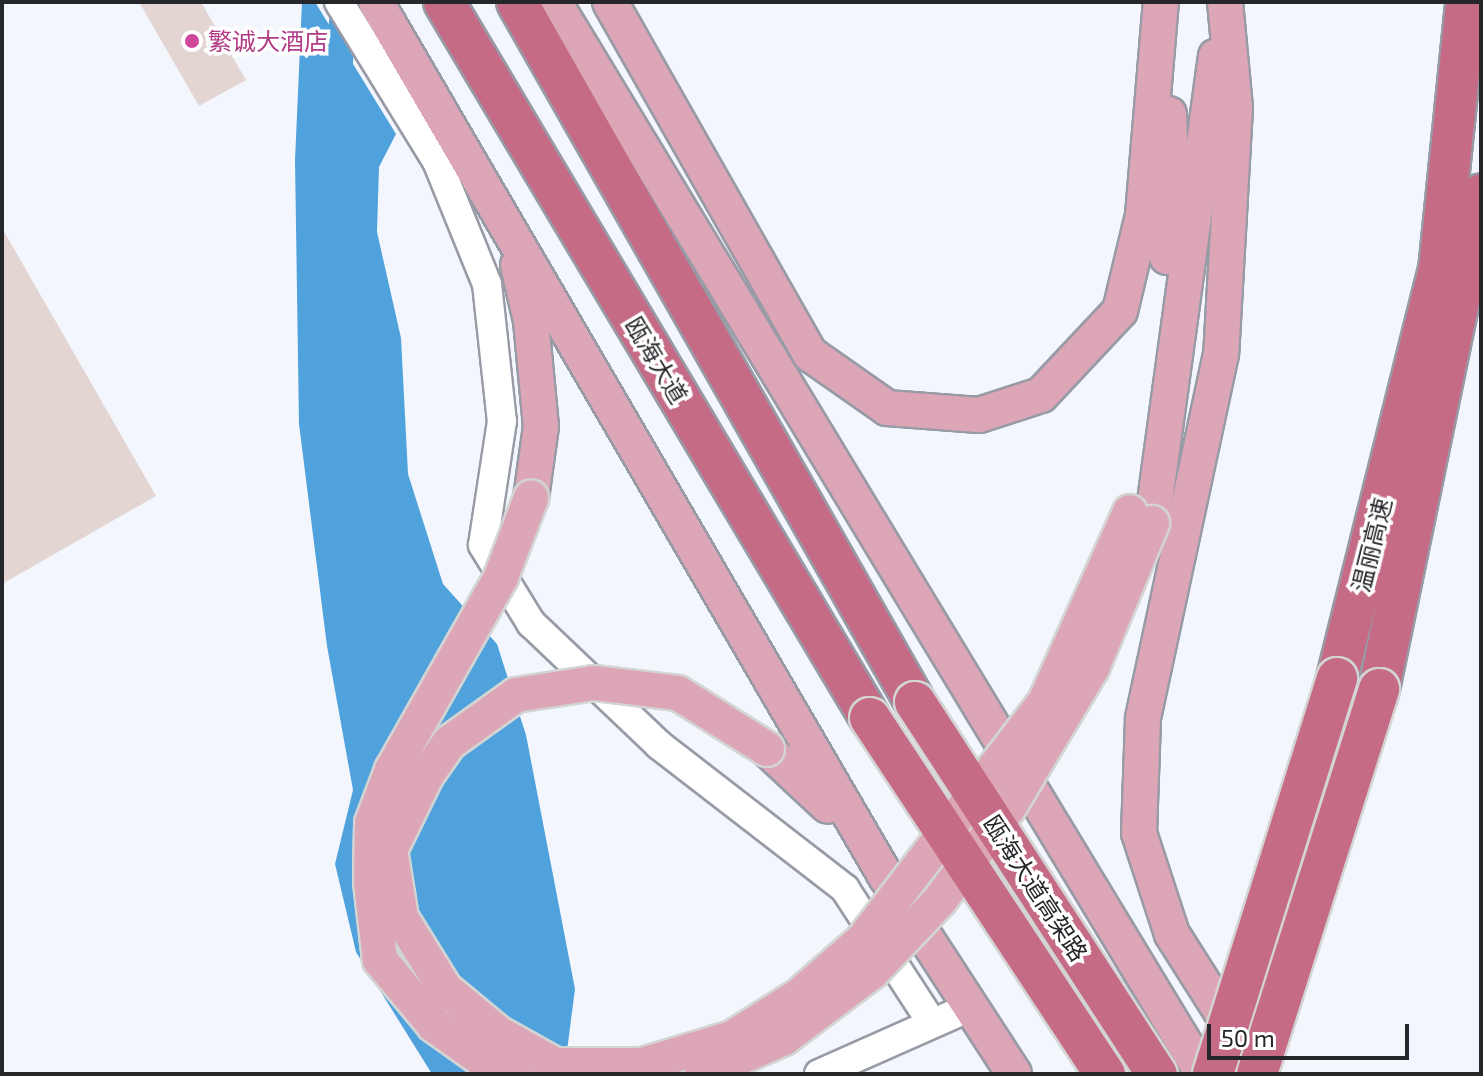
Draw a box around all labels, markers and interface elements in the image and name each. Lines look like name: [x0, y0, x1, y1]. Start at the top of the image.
place label: 繁诚大酒店: [208, 27, 328, 55]
marker: 繁诚大酒店: [183, 32, 201, 50]
street label: 瓯海大道: [620, 311, 694, 409]
street label: 温丽高速: [1345, 495, 1397, 595]
street label: 瓯海大道高架路: [978, 810, 1094, 966]
scale bar: [1211, 1008, 1413, 1058]
text: 50 m: [1221, 1023, 1275, 1052]

